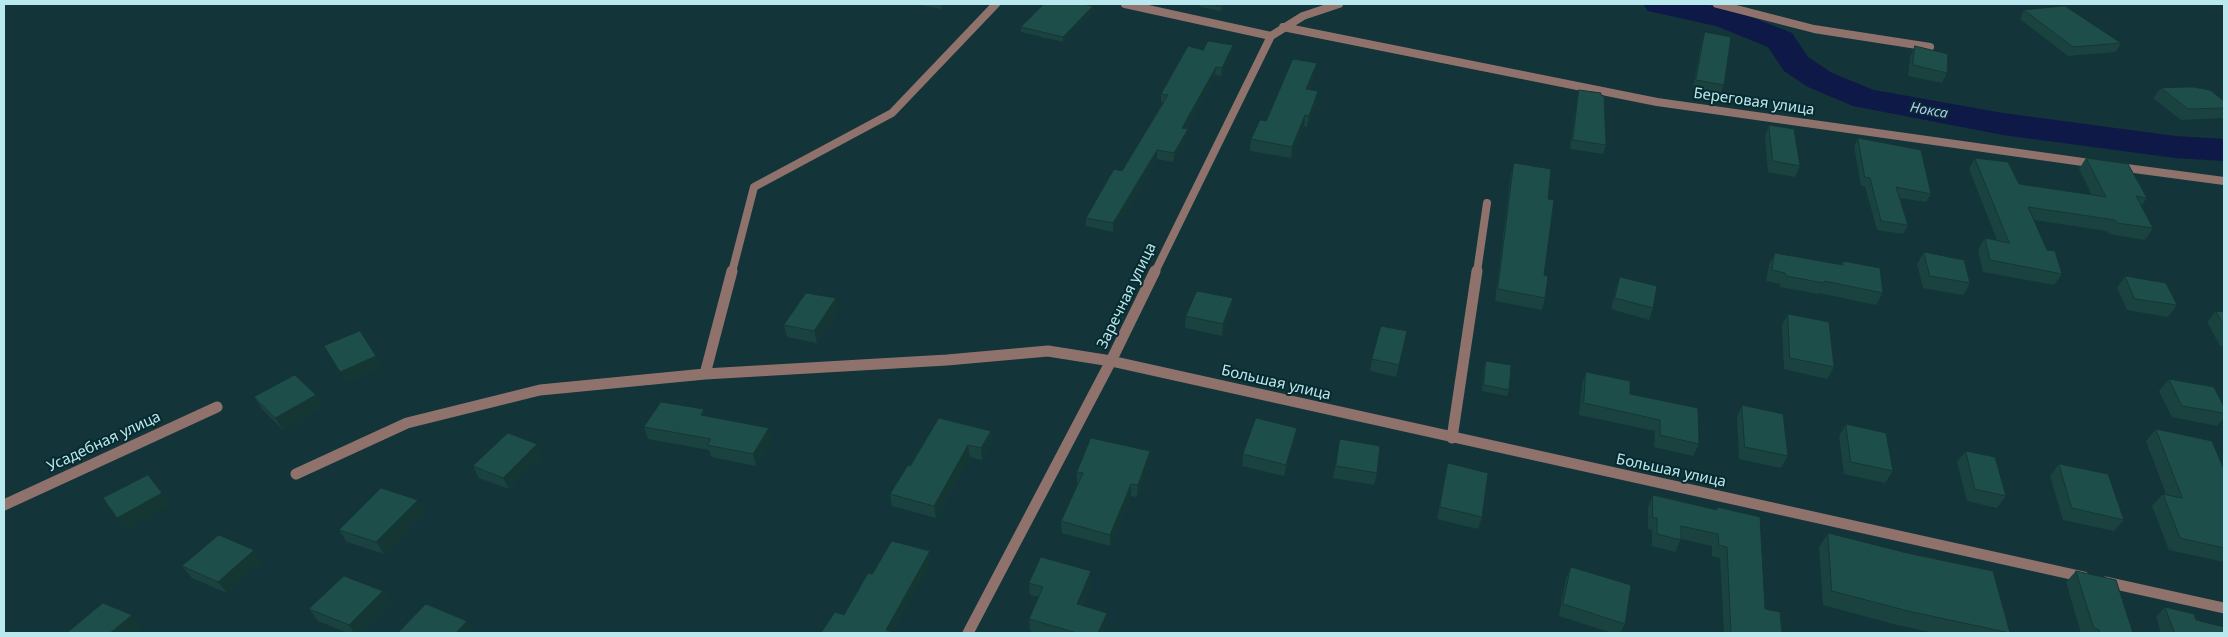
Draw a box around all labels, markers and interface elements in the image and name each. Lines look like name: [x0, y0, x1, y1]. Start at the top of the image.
street label: Береговая улица: [1692, 85, 1816, 119]
water label: Нокса: [1909, 99, 1949, 123]
street label: Заречная улица: [1094, 240, 1160, 352]
street label: Большая улица: [1219, 362, 1333, 404]
street label: Усадебная улица: [44, 408, 164, 476]
street label: Большая улица: [1614, 451, 1728, 491]

